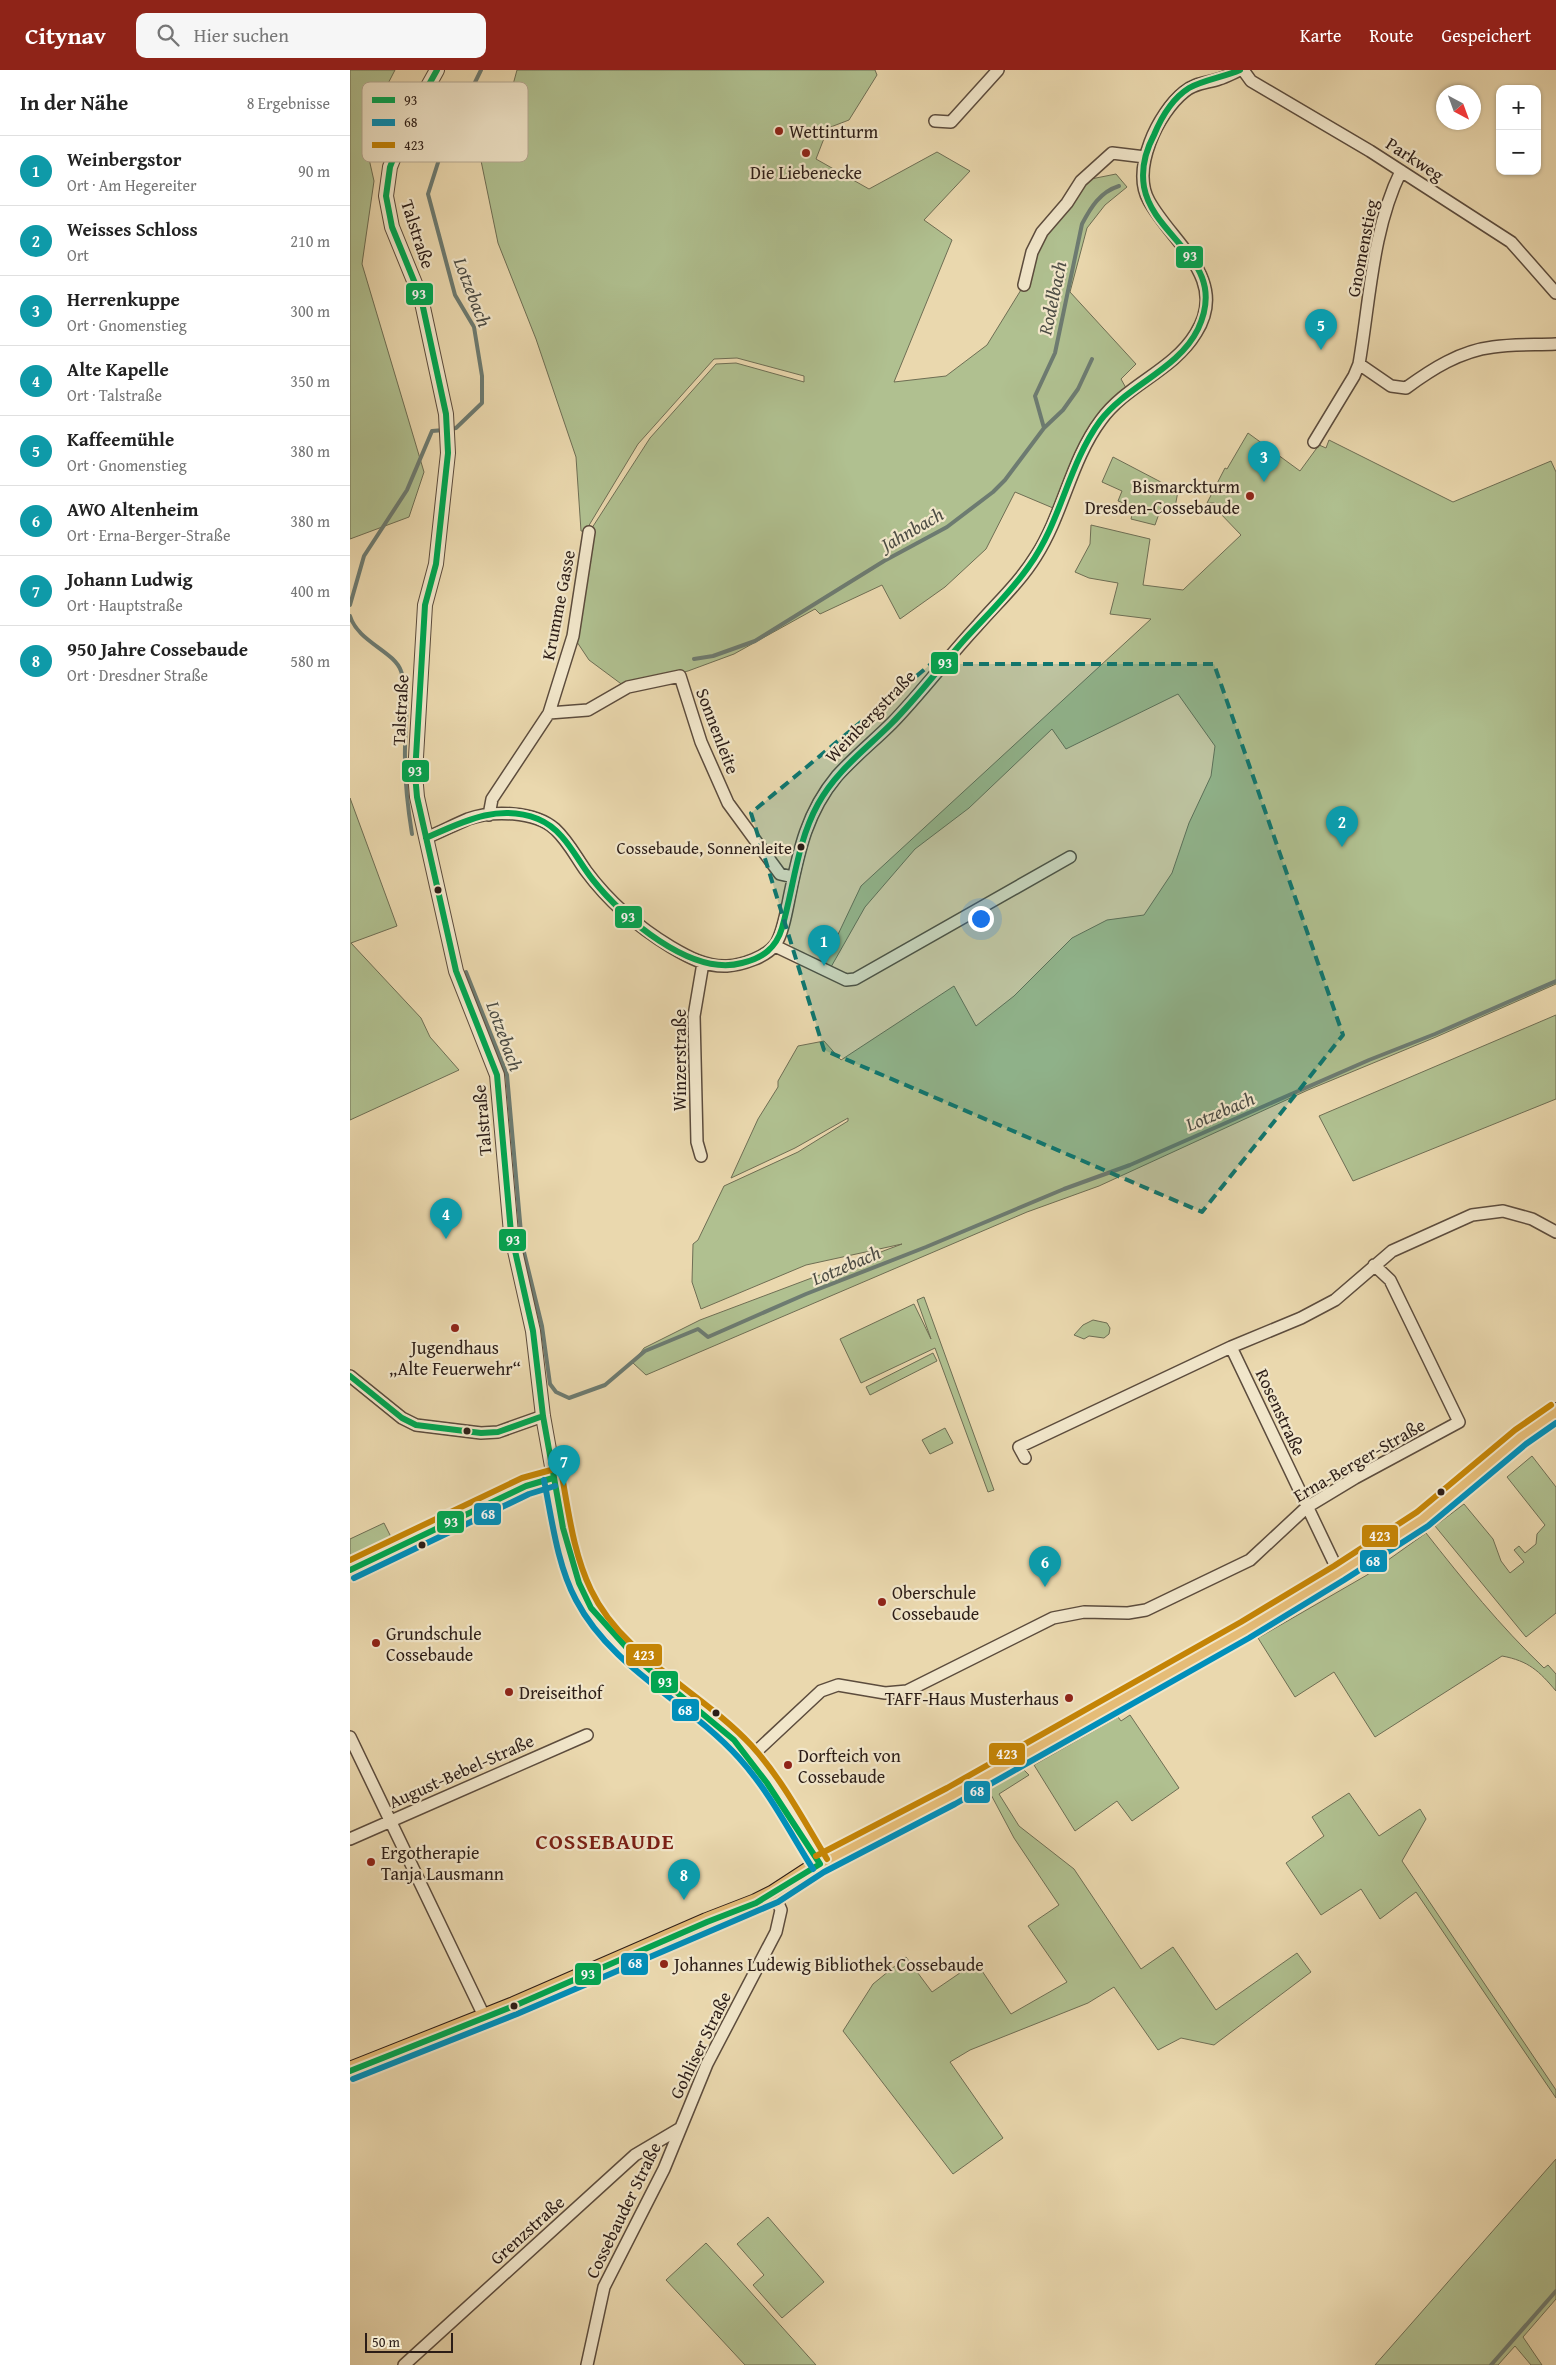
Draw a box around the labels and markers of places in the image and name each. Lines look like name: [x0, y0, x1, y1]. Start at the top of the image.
place label: Wettinturm: [789, 118, 878, 145]
marker: Wettinturm: [773, 125, 785, 137]
marker: Die Liebenecke: [800, 147, 812, 159]
place label: Die Liebenecke: [750, 159, 862, 186]
pin: 5: [1305, 309, 1337, 350]
pin: 3: [1248, 441, 1280, 482]
place label: Bismarckturm Dresden-Cossebaude: [1085, 473, 1240, 521]
marker: Bismarckturm Dresden-Cossebaude: [1244, 490, 1256, 502]
pin: 2: [1326, 806, 1358, 847]
place label: Cossebaude, Sonnenleite: [617, 835, 792, 860]
marker: Cossebaude, Sonnenleite: [796, 842, 806, 852]
unlabelled marker: [433, 885, 443, 895]
pin: 1: [808, 925, 840, 966]
pin: 4: [430, 1198, 462, 1239]
marker: Jugendhaus „Alte Feuerwehr“: [449, 1322, 461, 1334]
place label: Jugendhaus „Alte Feuerwehr“: [389, 1334, 521, 1382]
unlabelled marker: [462, 1426, 472, 1436]
pin: 7: [548, 1445, 580, 1486]
unlabelled marker: [1436, 1487, 1446, 1497]
unlabelled marker: [417, 1540, 427, 1550]
pin: 6: [1029, 1546, 1061, 1587]
place label: Oberschule Cossebaude: [892, 1579, 979, 1627]
marker: Oberschule Cossebaude: [876, 1596, 888, 1608]
place label: Grundschule Cossebaude: [386, 1620, 482, 1668]
marker: Grundschule Cossebaude: [370, 1637, 382, 1649]
place label: Dreiseithof: [519, 1679, 605, 1706]
place label: TAFF-Haus Musterhaus: [885, 1685, 1059, 1712]
marker: Dreiseithof: [503, 1686, 515, 1698]
marker: TAFF-Haus Musterhaus: [1063, 1692, 1075, 1704]
unlabelled marker: [711, 1708, 721, 1718]
place label: Dorfteich von Cossebaude: [798, 1742, 901, 1790]
marker: Dorfteich von Cossebaude: [782, 1759, 794, 1771]
place label: Ergotherapie Tanja Lausmann: [381, 1839, 504, 1887]
marker: Ergotherapie Tanja Lausmann: [365, 1856, 377, 1868]
pin: 8: [668, 1859, 700, 1900]
place label: Johannes Ludewig Bibliothek Cossebaude: [672, 1951, 984, 1978]
marker: Johannes Ludewig Bibliothek Cossebaude: [658, 1958, 670, 1970]
unlabelled marker: [509, 2001, 519, 2011]

